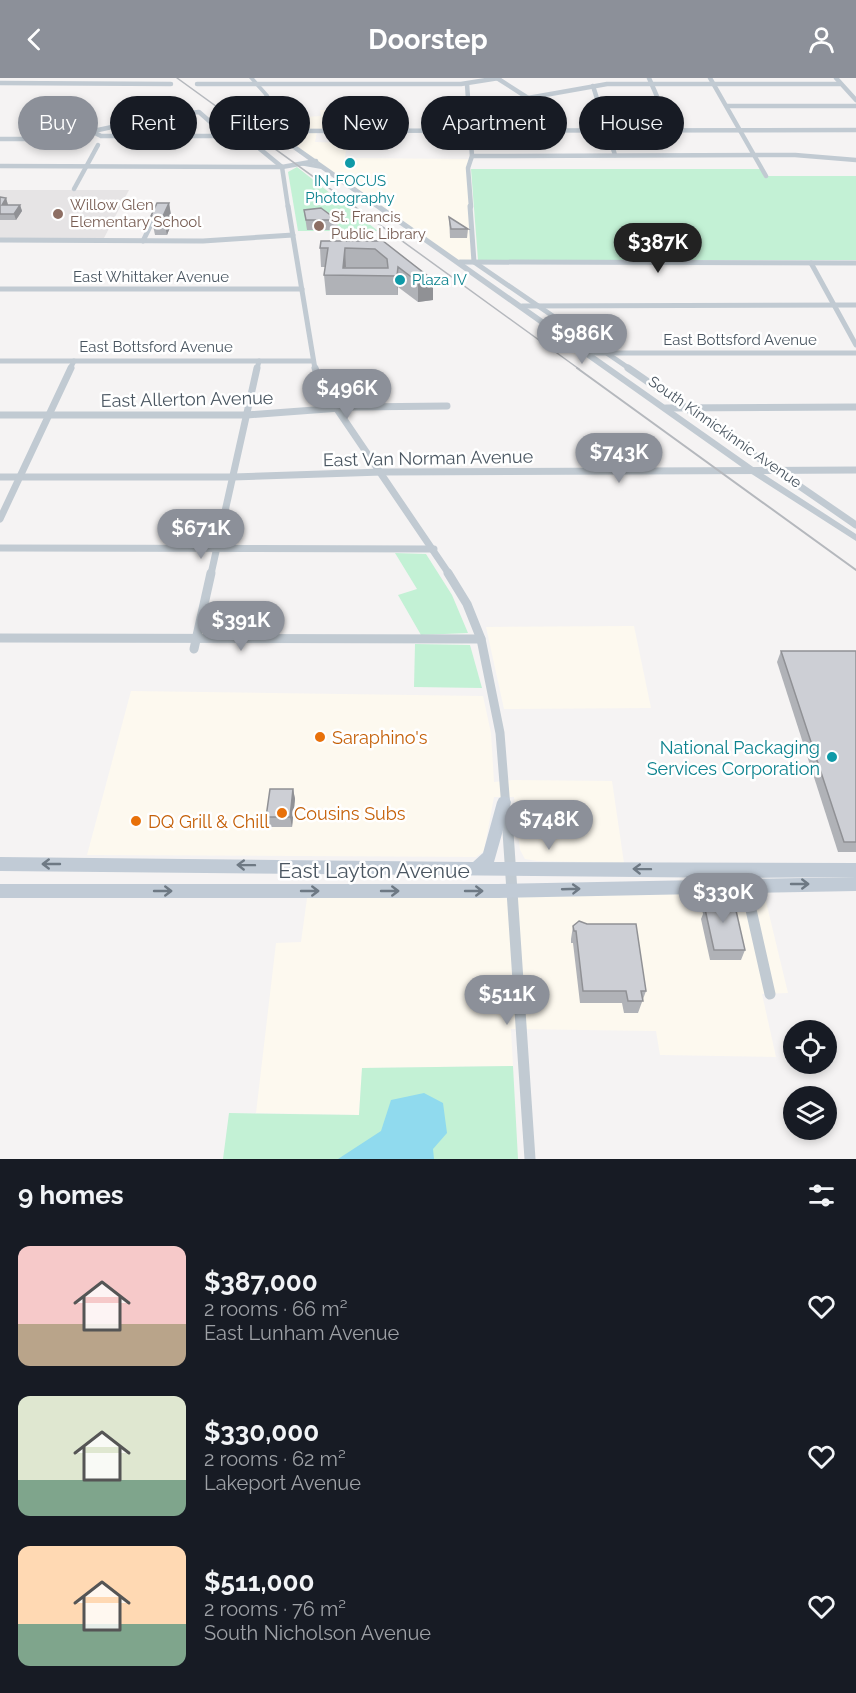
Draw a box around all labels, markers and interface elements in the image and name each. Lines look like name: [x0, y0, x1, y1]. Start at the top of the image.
icon: back: [18, 23, 51, 56]
icon: person: [805, 23, 838, 56]
text: Doorstep: [368, 24, 488, 55]
chip: Buy: [18, 96, 98, 150]
chip: Rent: [110, 96, 197, 150]
chip: Filters: [209, 96, 310, 150]
chip: New: [322, 96, 409, 150]
chip: Apartment: [421, 96, 567, 150]
chip: House: [579, 96, 684, 150]
marker: IN-FOCUS Photography: [343, 156, 357, 170]
place label: IN-FOCUS Photography: [305, 172, 395, 207]
place label: Willow Glen Elementary School: [70, 196, 202, 231]
marker: Willow Glen Elementary School: [51, 207, 65, 221]
place label: St. Francis Public Library: [331, 208, 426, 243]
marker: St. Francis Public Library: [312, 219, 326, 233]
pin: $387K: [616, 223, 700, 274]
text: $387K: [628, 230, 688, 254]
street label: East Whittaker Avenue: [73, 268, 229, 286]
place label: Plaza IV: [412, 271, 467, 289]
marker: Plaza IV: [393, 273, 407, 287]
pin: $986K: [540, 314, 624, 365]
text: $986K: [551, 321, 613, 345]
street label: East Bottsford Avenue: [663, 331, 817, 349]
street label: East Bottsford Avenue: [79, 338, 233, 356]
pin: $496K: [305, 369, 389, 420]
street label: South Kinnickinnic Avenue: [645, 372, 805, 492]
text: $496K: [316, 376, 378, 400]
street label: East Allerton Avenue: [101, 387, 274, 411]
pin: $743K: [577, 433, 661, 484]
text: $743K: [589, 440, 649, 464]
street label: East Van Norman Avenue: [323, 446, 534, 470]
pin: $671K: [159, 509, 243, 560]
text: $671K: [171, 516, 231, 540]
pin: $391K: [199, 601, 283, 652]
text: $391K: [212, 608, 270, 632]
place label: Saraphino's: [332, 727, 428, 748]
marker: Saraphino's: [313, 730, 327, 744]
place label: National Packaging Services Corporation: [647, 737, 820, 779]
marker: National Packaging Services Corporation: [825, 750, 839, 764]
pin: $748K: [507, 800, 591, 851]
place label: Cousins Subs: [294, 803, 406, 824]
marker: Cousins Subs: [275, 806, 289, 820]
text: $748K: [519, 807, 579, 831]
place label: DQ Grill & Chill: [148, 811, 269, 832]
marker: DQ Grill & Chill: [129, 814, 143, 828]
one-way arrow: [41, 858, 61, 870]
street label: East Layton Avenue: [278, 858, 470, 883]
one-way arrow: [236, 859, 256, 871]
one-way arrow: [632, 863, 652, 875]
pin: $330K: [681, 873, 765, 924]
one-way arrow: [790, 878, 810, 890]
text: $330K: [693, 880, 753, 904]
one-way arrow: [560, 884, 580, 895]
one-way arrow: [152, 885, 172, 897]
one-way arrow: [300, 885, 320, 897]
one-way arrow: [380, 885, 400, 897]
one-way arrow: [464, 885, 484, 897]
pin: $511K: [465, 975, 549, 1026]
text: $511K: [479, 982, 535, 1006]
map controls: [783, 1020, 837, 1140]
button: locate: [783, 1020, 837, 1074]
button: layers: [783, 1086, 837, 1140]
icon: filters: [805, 1179, 838, 1212]
text: 9 homes: [18, 1180, 124, 1210]
text: $387,000: [204, 1267, 318, 1297]
icon: home: [66, 1270, 138, 1342]
icon: heart: [805, 1290, 838, 1323]
text: 2 rooms · 66 m²: [204, 1297, 347, 1321]
text: East Lunham Avenue: [204, 1321, 399, 1345]
text: $330,000: [204, 1417, 319, 1447]
icon: home: [66, 1420, 138, 1492]
icon: heart: [805, 1440, 838, 1473]
text: 2 rooms · 62 m²: [204, 1447, 346, 1471]
text: Lakeport Avenue: [204, 1471, 361, 1495]
text: $511,000: [204, 1567, 315, 1597]
icon: home: [66, 1570, 138, 1642]
icon: heart: [805, 1590, 838, 1623]
text: 2 rooms · 76 m²: [204, 1597, 346, 1621]
text: South Nicholson Avenue: [204, 1621, 431, 1645]

